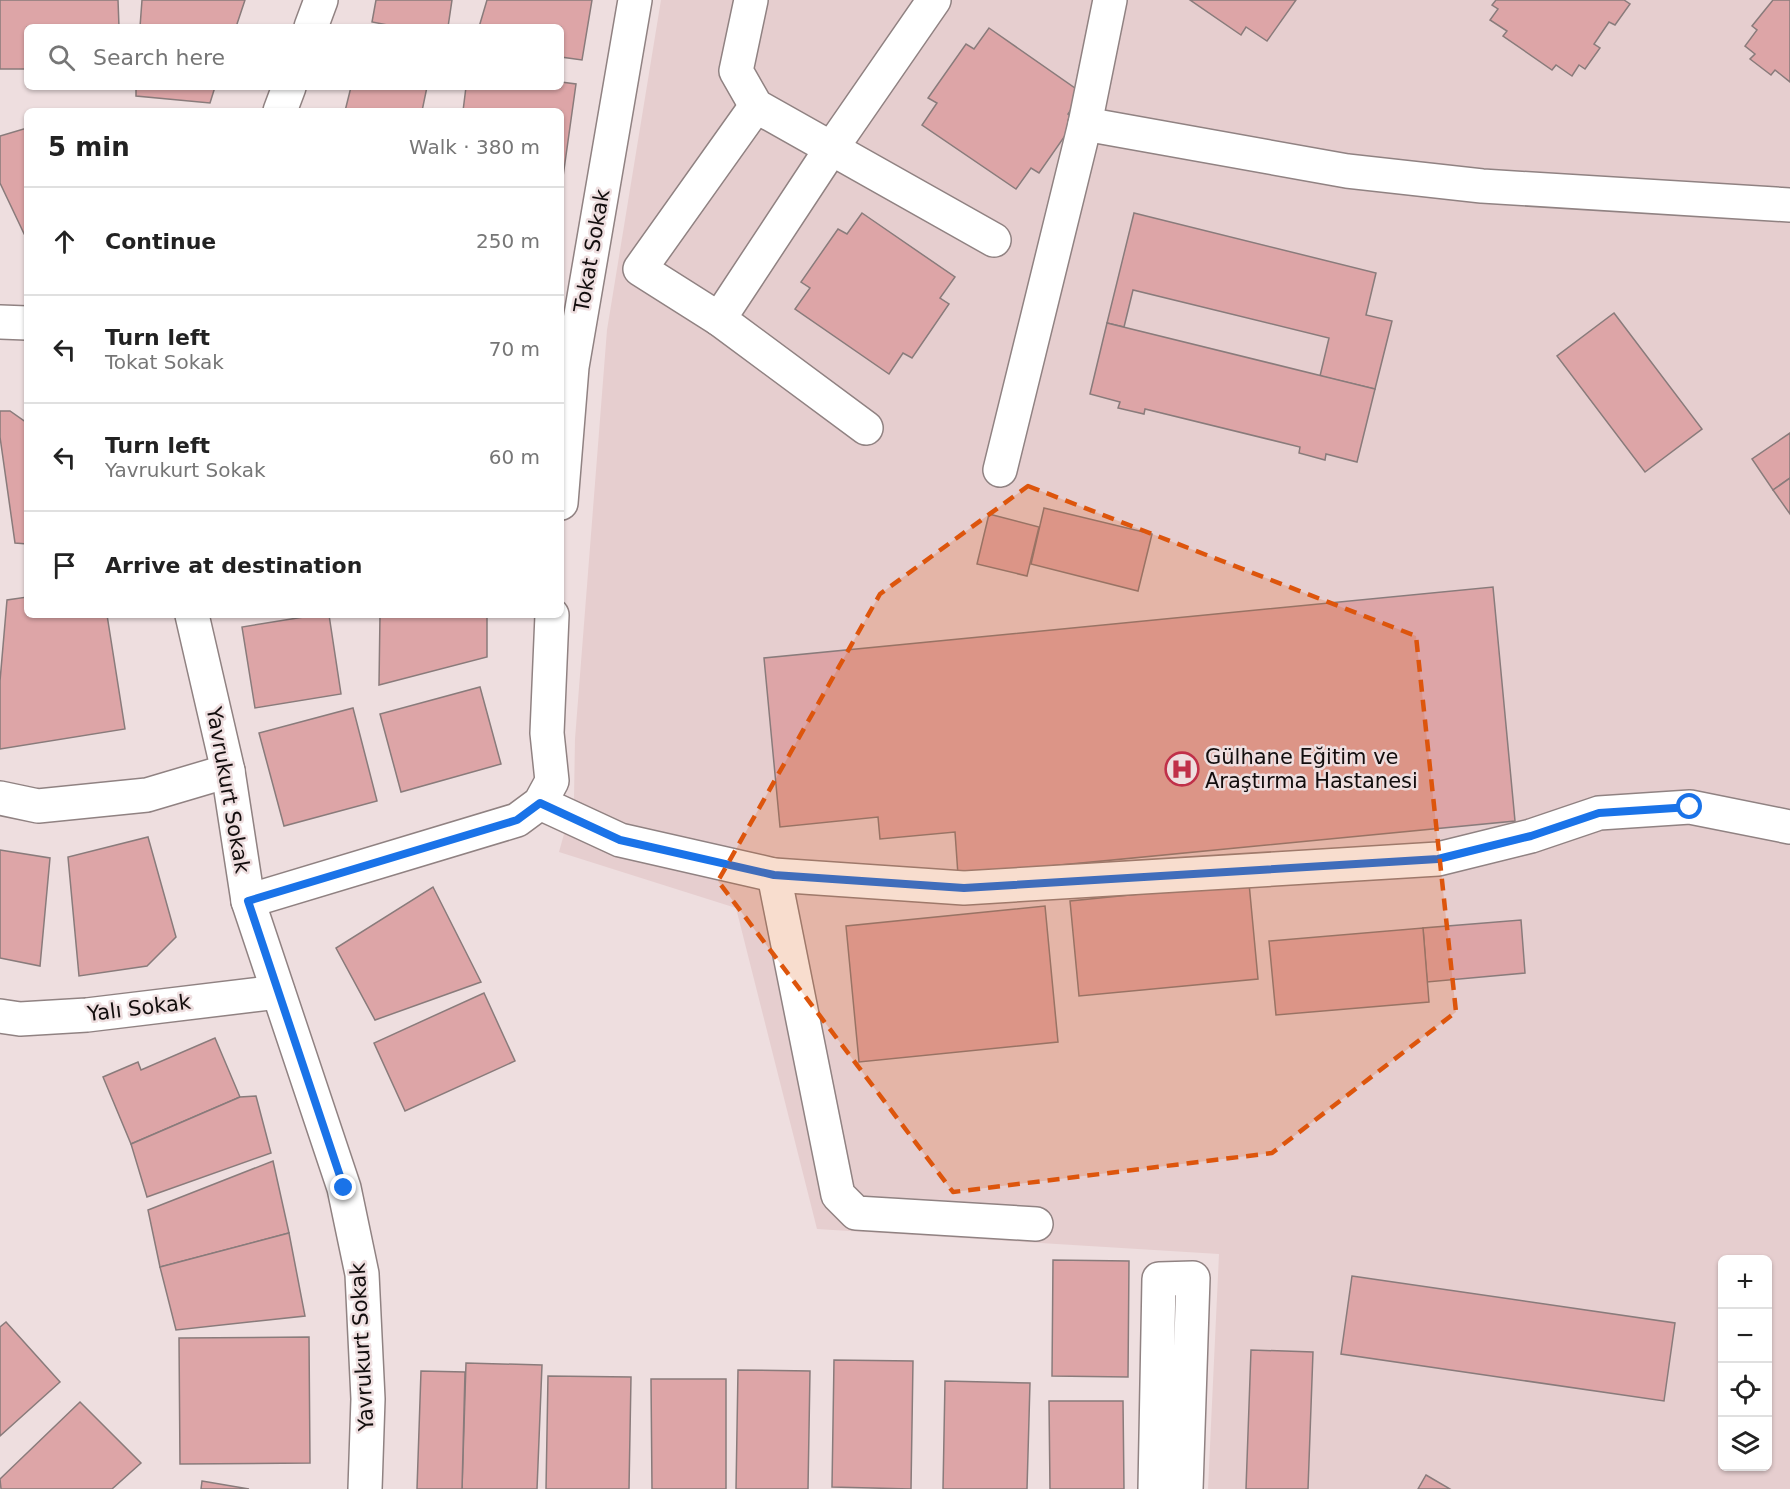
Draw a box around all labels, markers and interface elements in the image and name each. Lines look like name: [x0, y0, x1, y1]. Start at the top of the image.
search box: [24, 24, 564, 90]
icon: search: [45, 41, 78, 74]
text: Search here: [93, 45, 225, 70]
text: 5 min: [48, 132, 130, 162]
text: Walk · 380 m: [409, 135, 540, 159]
street label: Tokat Sokak: [569, 187, 615, 315]
icon: ahead: [48, 225, 81, 258]
text: Continue: [105, 229, 216, 254]
text: 250 m: [476, 229, 540, 253]
text: Turn left: [105, 325, 210, 350]
icon: left: [48, 333, 81, 366]
text: 70 m: [489, 337, 540, 361]
text: Tokat Sokak: [105, 350, 224, 374]
text: Turn left: [105, 433, 210, 458]
icon: left: [48, 441, 81, 474]
text: 60 m: [489, 445, 540, 469]
text: Yavrukurt Sokak: [105, 458, 266, 482]
icon: arrive: [48, 549, 81, 582]
text: Arrive at destination: [105, 553, 362, 578]
street label: Yavrukurt Sokak: [201, 704, 255, 876]
place label: Gülhane Eğitim ve Araştırma Hastanesi: [1205, 745, 1418, 793]
hospital icon: Gülhane Eğitim ve Araştırma Hastanesi: [1164, 751, 1200, 787]
route start: [1676, 793, 1702, 819]
street label: Yalı Sokak: [85, 990, 193, 1026]
route end: [330, 1174, 356, 1200]
map controls: [1718, 1255, 1772, 1471]
button: +: [1718, 1255, 1772, 1309]
street label: Yavrukurt Sokak: [346, 1261, 378, 1433]
button: −: [1718, 1309, 1772, 1363]
button: locate: [1718, 1363, 1772, 1417]
button: layers: [1718, 1417, 1772, 1471]

